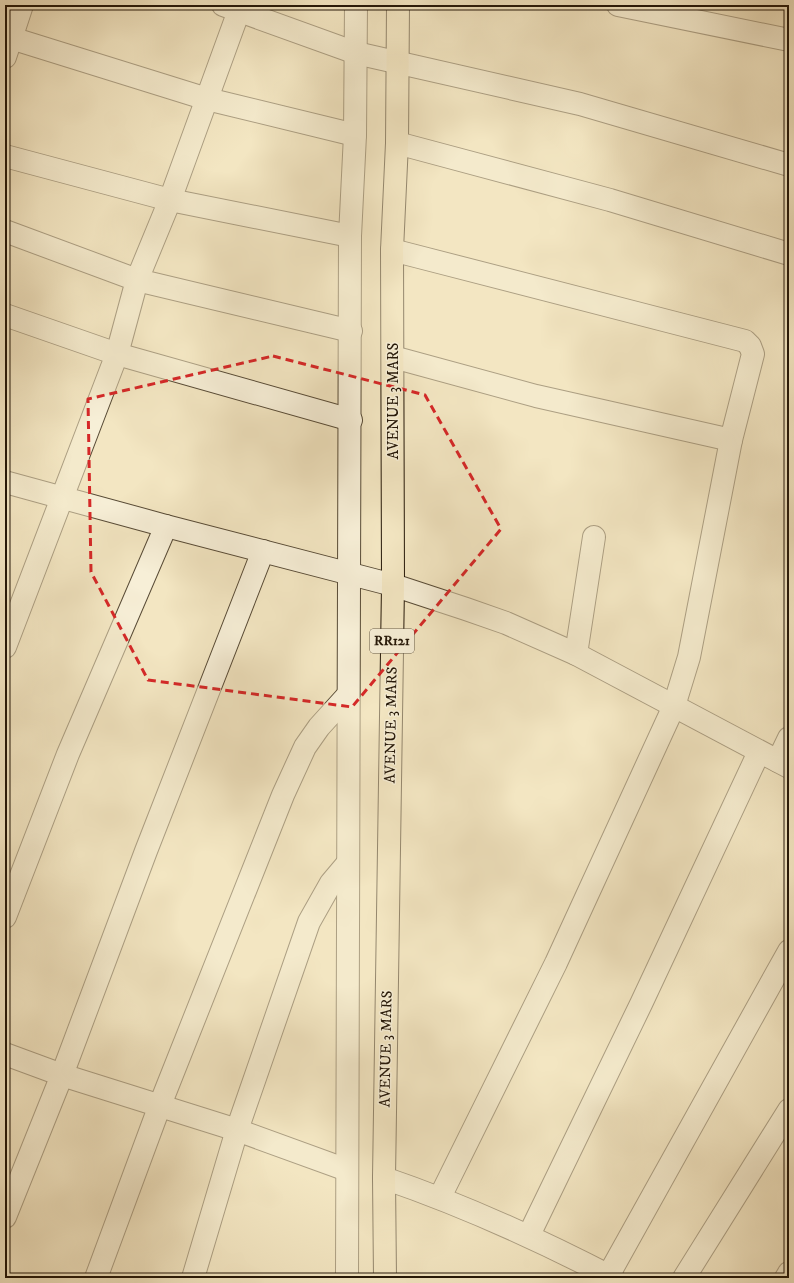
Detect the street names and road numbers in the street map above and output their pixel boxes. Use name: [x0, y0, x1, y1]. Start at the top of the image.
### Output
street label: AVENUE 3 MARS: [384, 342, 403, 459]
road number: RR121: [370, 629, 414, 653]
street label: AVENUE 3 MARS: [380, 666, 402, 784]
street label: AVENUE 3 MARS: [375, 990, 397, 1108]

